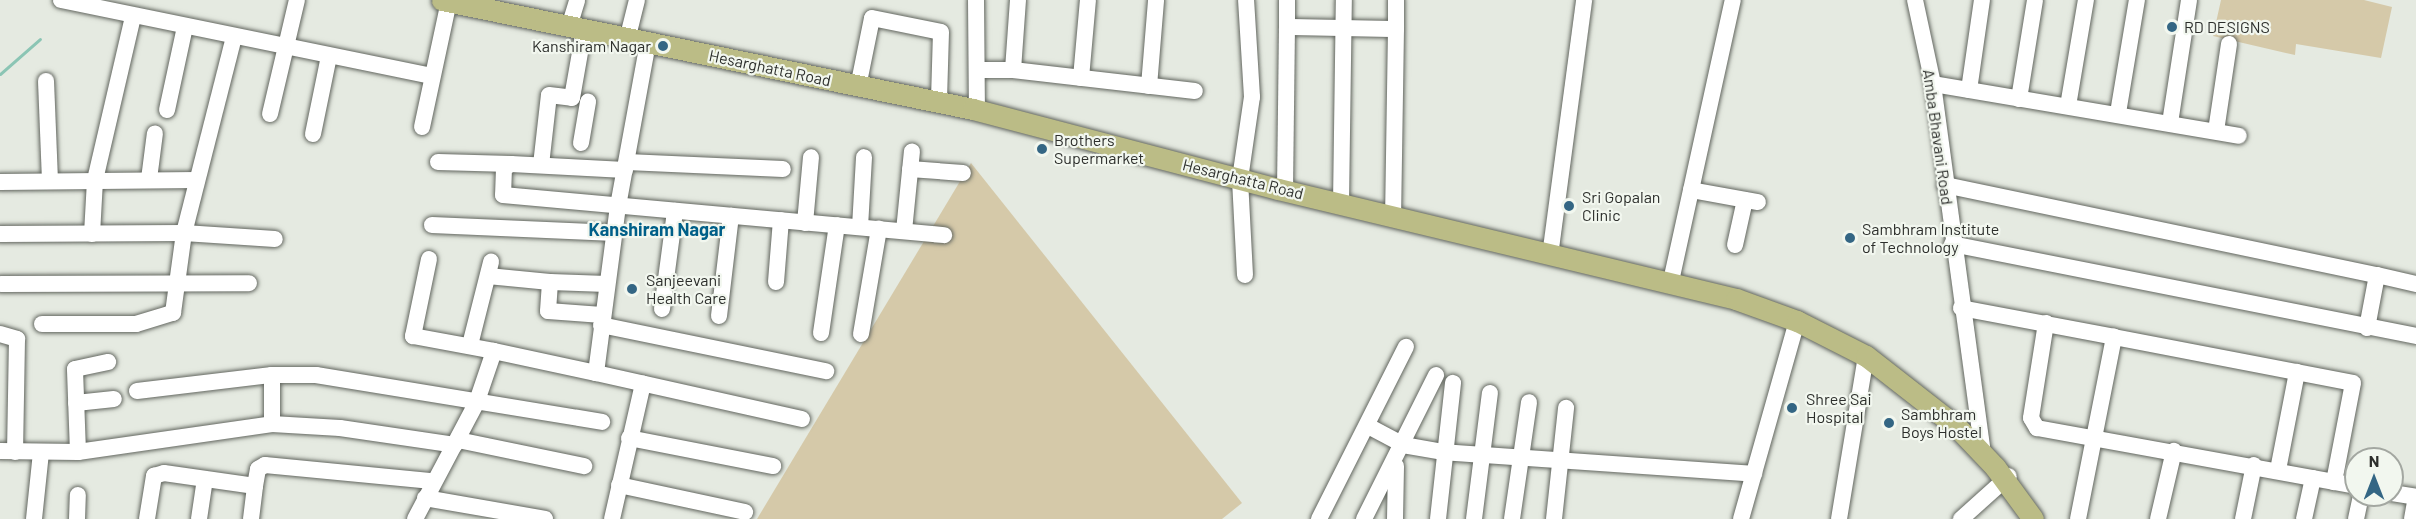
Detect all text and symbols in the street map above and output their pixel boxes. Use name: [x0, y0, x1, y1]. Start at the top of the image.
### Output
place label: RD DESIGNS: [2184, 17, 2270, 37]
marker: RD DESIGNS: [2165, 20, 2179, 34]
place label: Kanshiram Nagar: [532, 36, 651, 56]
marker: Kanshiram Nagar: [656, 39, 670, 53]
street label: Hesarghatta Road: [707, 46, 833, 90]
street label: Amba Bhavani Road: [1919, 68, 1957, 206]
place label: Brothers Supermarket: [1054, 130, 1144, 168]
marker: Brothers Supermarket: [1035, 142, 1049, 156]
street label: Hesarghatta Road: [1180, 155, 1306, 203]
place label: Sri Gopalan Clinic: [1582, 187, 1660, 225]
marker: Sri Gopalan Clinic: [1560, 197, 1578, 215]
district label: Kanshiram Nagar: [589, 218, 725, 240]
place label: Sambhram Institute of Technology: [1862, 219, 1999, 257]
marker: Sambhram Institute of Technology: [1843, 231, 1857, 245]
place label: Sanjeevani Health Care: [646, 270, 726, 308]
marker: Sanjeevani Health Care: [623, 280, 641, 298]
place label: Shree Sai Hospital: [1806, 389, 1872, 427]
marker: Shree Sai Hospital: [1783, 399, 1801, 417]
place label: Sambhram Boys Hostel: [1901, 404, 1982, 442]
marker: Sambhram Boys Hostel: [1882, 416, 1896, 430]
north arrow: [2344, 447, 2404, 507]
text: N: [2369, 451, 2379, 470]

